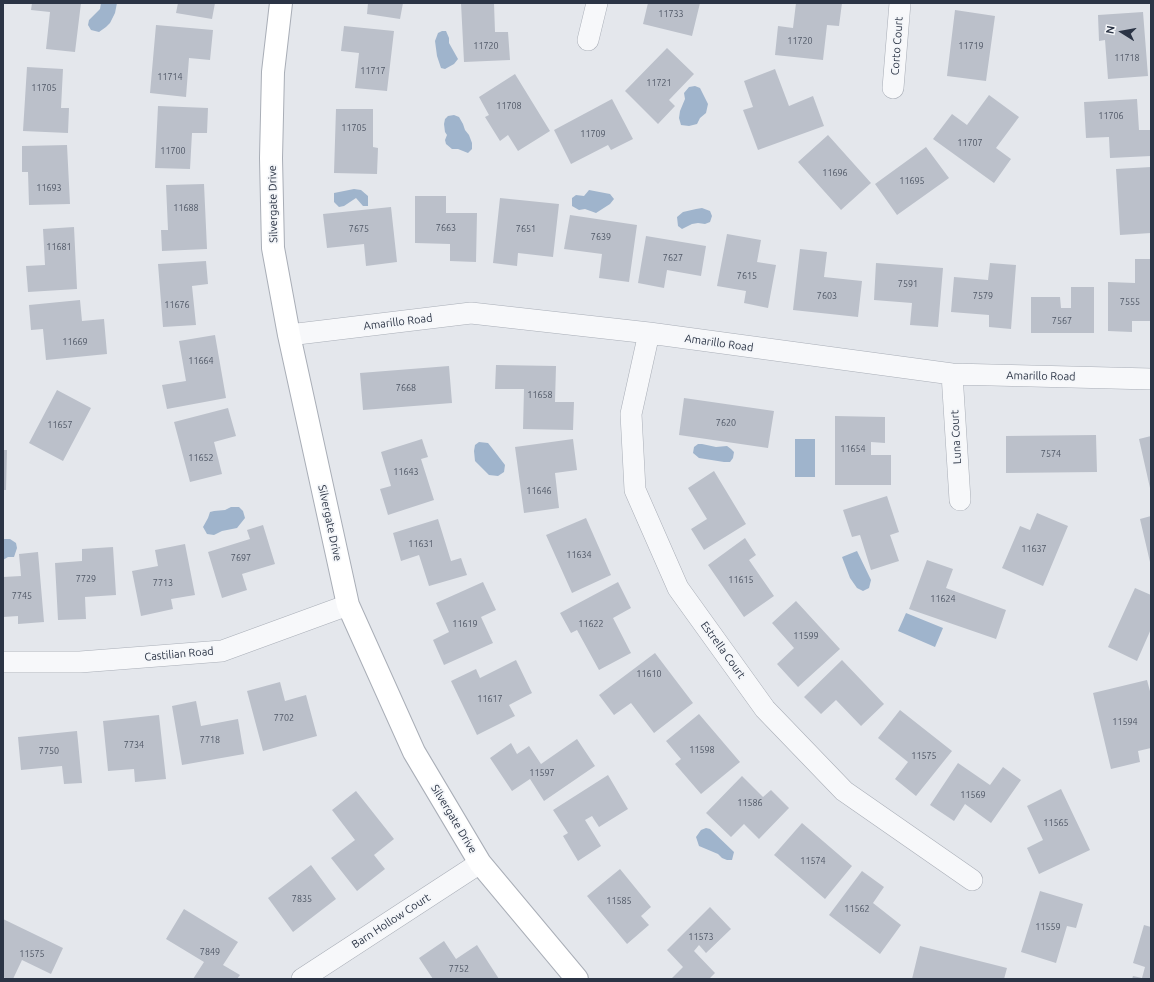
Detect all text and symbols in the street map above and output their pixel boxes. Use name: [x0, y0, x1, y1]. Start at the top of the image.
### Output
house number: 11733: [658, 9, 684, 19]
north arrow: [1102, 12, 1142, 52]
street label: Corto Court: [888, 16, 906, 76]
text: N: [1104, 25, 1117, 35]
house number: 11720: [787, 36, 813, 46]
house number: 11720: [473, 41, 499, 51]
house number: 11719: [958, 41, 984, 51]
house number: 11718: [1114, 53, 1140, 63]
house number: 11717: [360, 66, 386, 76]
house number: 11714: [157, 72, 183, 82]
house number: 11721: [646, 78, 672, 88]
house number: 11705: [31, 83, 57, 93]
house number: 11708: [496, 101, 522, 111]
house number: 11706: [1098, 111, 1124, 121]
house number: 11705: [341, 123, 367, 133]
house number: 11709: [580, 129, 606, 139]
house number: 11707: [957, 138, 983, 148]
house number: 11700: [160, 146, 186, 156]
street label: Silvergate Drive: [266, 165, 280, 243]
house number: 11696: [822, 168, 848, 178]
house number: 11695: [899, 176, 925, 186]
house number: 11693: [36, 183, 62, 193]
house number: 11688: [173, 203, 199, 213]
house number: 7663: [436, 223, 456, 233]
house number: 7675: [349, 224, 369, 234]
house number: 7651: [516, 224, 536, 234]
house number: 7639: [591, 232, 611, 242]
house number: 11681: [46, 242, 72, 252]
house number: 7627: [663, 253, 683, 263]
house number: 7615: [737, 271, 757, 281]
house number: 7591: [898, 279, 918, 289]
house number: 7603: [817, 291, 837, 301]
house number: 7579: [973, 291, 993, 301]
house number: 7555: [1120, 297, 1140, 307]
house number: 11676: [164, 300, 190, 310]
street label: Amarillo Road: [363, 311, 433, 333]
house number: 7567: [1052, 316, 1072, 326]
street label: Amarillo Road: [684, 332, 754, 354]
house number: 11669: [62, 337, 88, 347]
house number: 11664: [188, 356, 214, 366]
street label: Amarillo Road: [1006, 369, 1076, 383]
house number: 7668: [396, 383, 416, 393]
house number: 11658: [527, 390, 553, 400]
street label: Luna Court: [948, 410, 964, 464]
house number: 7620: [716, 418, 736, 428]
house number: 11657: [47, 420, 73, 430]
house number: 11654: [840, 444, 866, 454]
house number: 7574: [1041, 449, 1061, 459]
house number: 11652: [188, 453, 214, 463]
house number: 11643: [393, 467, 419, 477]
street label: Silvergate Drive: [315, 484, 345, 562]
house number: 11646: [526, 486, 552, 496]
house number: 11631: [408, 539, 434, 549]
house number: 11637: [1021, 544, 1047, 554]
house number: 11634: [566, 550, 592, 560]
house number: 7697: [231, 553, 251, 563]
house number: 7729: [76, 574, 96, 584]
house number: 11615: [728, 575, 754, 585]
house number: 7713: [153, 578, 173, 588]
house number: 7745: [12, 591, 32, 601]
house number: 11624: [930, 594, 956, 604]
house number: 11619: [452, 619, 478, 629]
house number: 11622: [578, 619, 604, 629]
street label: Estrella Court: [698, 619, 748, 681]
house number: 11599: [793, 631, 819, 641]
street label: Castilian Road: [144, 644, 214, 664]
house number: 11610: [636, 669, 662, 679]
house number: 11617: [477, 694, 503, 704]
house number: 7702: [274, 713, 294, 723]
house number: 11594: [1112, 717, 1138, 727]
house number: 7718: [200, 735, 220, 745]
house number: 7734: [124, 740, 144, 750]
house number: 11598: [689, 745, 715, 755]
house number: 7750: [39, 746, 59, 756]
house number: 11575: [911, 751, 937, 761]
house number: 11597: [529, 768, 555, 778]
street label: Silvergate Drive: [428, 782, 480, 856]
house number: 11569: [960, 790, 986, 800]
house number: 11586: [737, 798, 763, 808]
house number: 11565: [1043, 818, 1069, 828]
house number: 11574: [800, 856, 826, 866]
street label: Barn Hollow Court: [349, 891, 433, 951]
house number: 7835: [292, 894, 312, 904]
house number: 11585: [606, 896, 632, 906]
house number: 11562: [844, 904, 870, 914]
house number: 11559: [1035, 922, 1061, 932]
house number: 11573: [688, 932, 714, 942]
house number: 7849: [200, 947, 220, 957]
house number: 11575: [19, 949, 45, 959]
house number: 7752: [449, 964, 469, 974]

